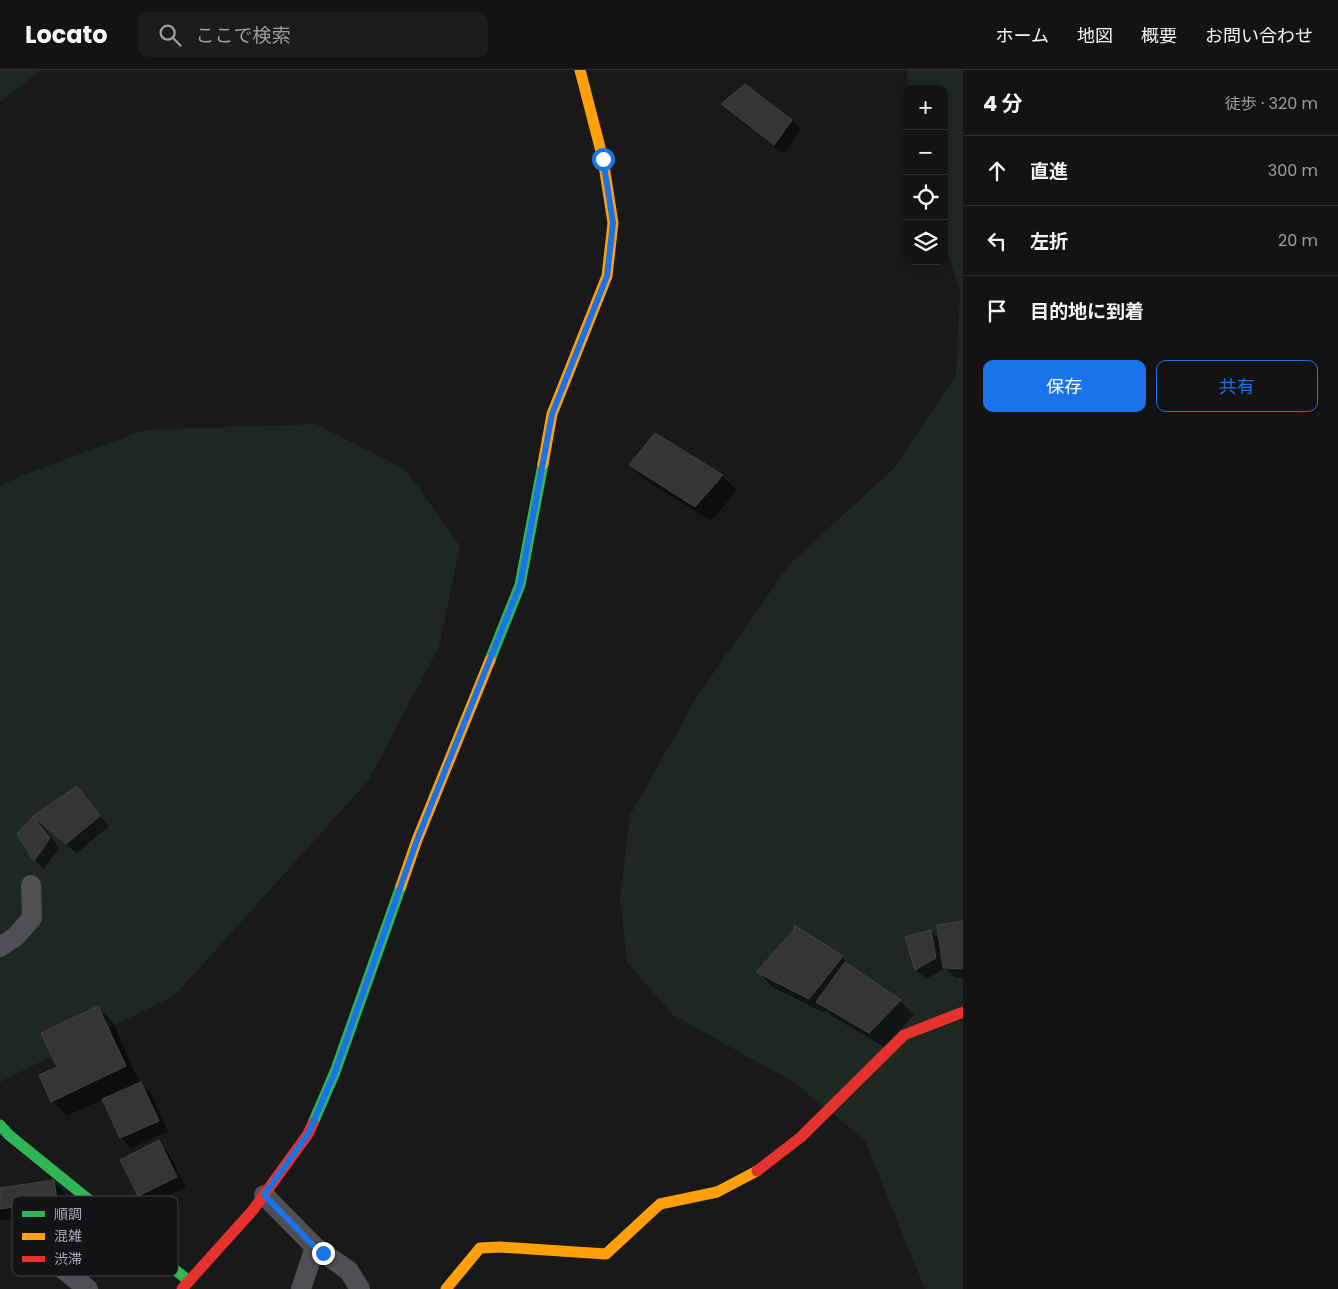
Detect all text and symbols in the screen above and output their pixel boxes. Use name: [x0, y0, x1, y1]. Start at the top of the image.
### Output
search box: [138, 12, 488, 57]
text: Locato: [25, 18, 108, 51]
icon: search: [156, 21, 184, 49]
text: ここで検索: [196, 22, 291, 49]
text: ホーム: [996, 23, 1049, 48]
text: 地図: [1077, 23, 1113, 48]
text: 概要: [1141, 23, 1177, 48]
text: お問い合わせ: [1205, 23, 1313, 48]
map controls: [903, 85, 948, 265]
button: +: [903, 85, 948, 130]
text: 4 分: [983, 89, 1023, 118]
text: 徒歩 · 320 m: [1225, 92, 1318, 115]
button: −: [903, 130, 948, 175]
route start: [592, 148, 615, 171]
icon: ahead: [983, 157, 1011, 185]
text: 直進: [1030, 158, 1068, 185]
text: 300 m: [1268, 159, 1318, 182]
button: locate: [903, 175, 948, 220]
button: layers: [903, 220, 948, 265]
icon: left: [983, 227, 1011, 255]
text: 左折: [1030, 228, 1068, 255]
text: 20 m: [1278, 229, 1318, 252]
icon: arrive: [983, 297, 1011, 325]
text: 目的地に到着: [1030, 298, 1144, 325]
button: 保存: [983, 360, 1146, 412]
button: 共有: [1156, 360, 1318, 412]
legend: [12, 1196, 178, 1276]
text: 順調: [54, 1204, 82, 1224]
text: 混雑: [54, 1226, 82, 1246]
route end: [312, 1242, 335, 1265]
text: 渋滞: [54, 1249, 82, 1269]

